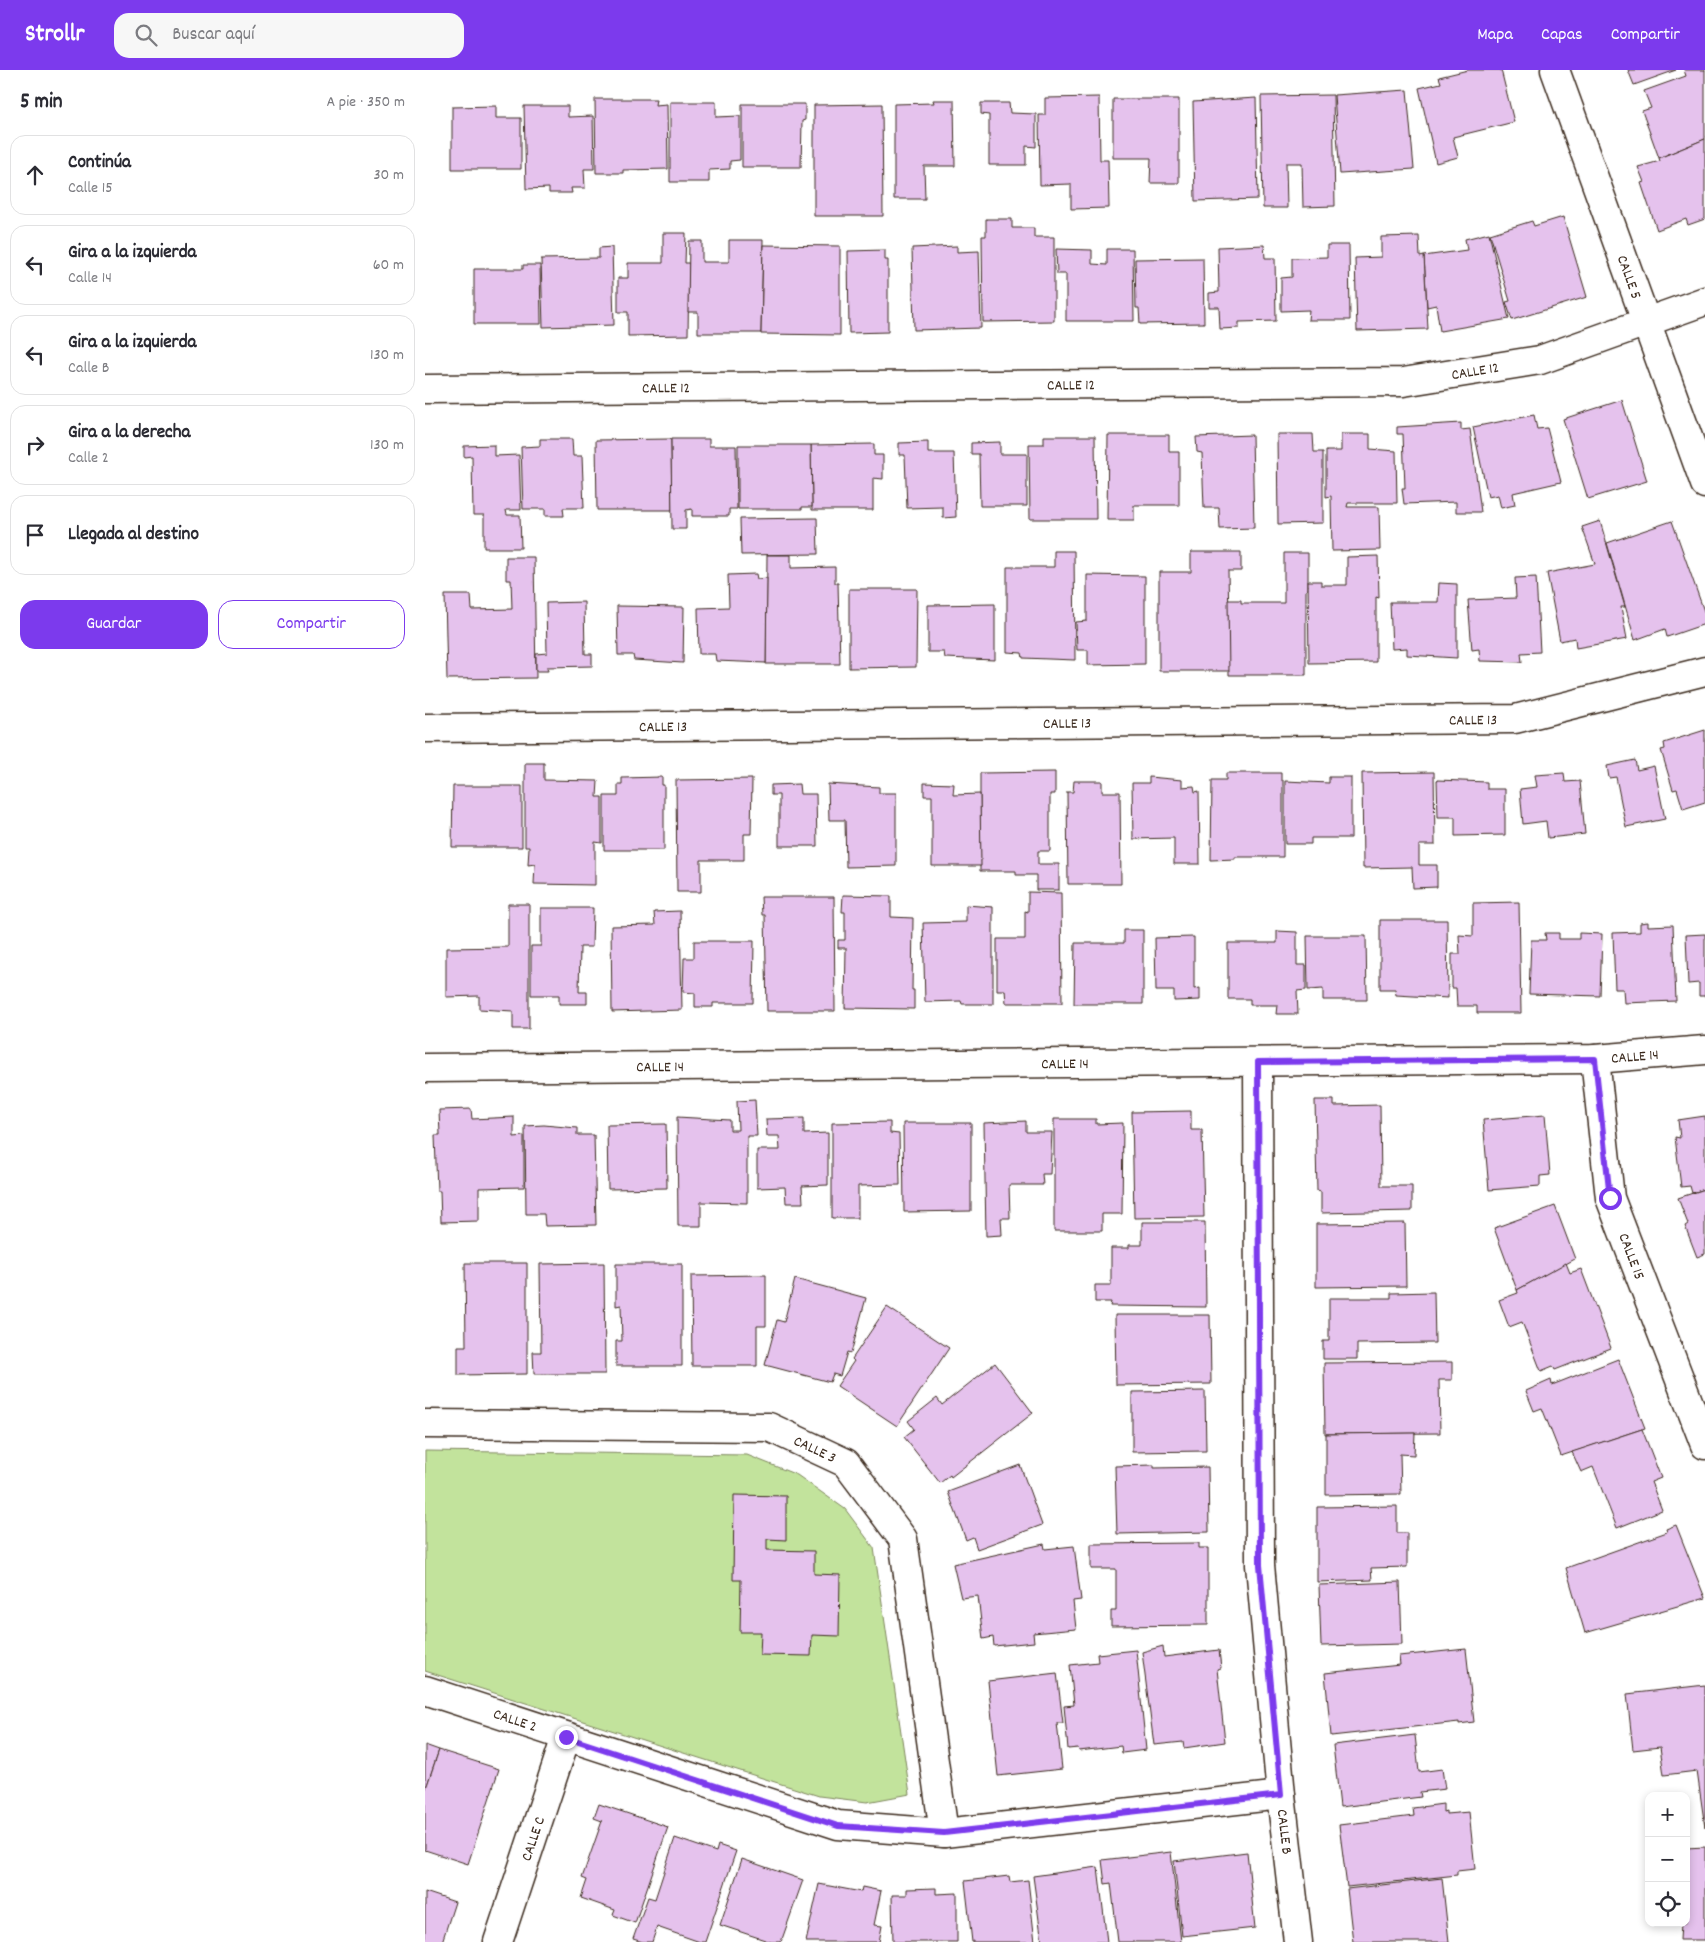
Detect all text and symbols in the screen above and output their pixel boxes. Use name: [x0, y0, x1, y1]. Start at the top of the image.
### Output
search box: [114, 13, 464, 58]
text: Strollr: [25, 18, 84, 52]
icon: search: [132, 21, 160, 49]
text: Buscar aquí: [172, 22, 255, 49]
text: Mapa: [1477, 23, 1513, 48]
text: Capas: [1541, 23, 1583, 48]
text: Compartir: [1611, 23, 1680, 48]
text: 5 min: [20, 88, 63, 118]
text: A pie · 350 m: [326, 91, 405, 114]
text: Continúa: [68, 150, 131, 177]
icon: ahead: [21, 161, 49, 189]
text: 30 m: [374, 164, 404, 187]
text: Calle 15: [68, 177, 113, 200]
text: Gira a la izquierda: [68, 240, 196, 267]
icon: left: [21, 251, 49, 279]
street label: CALLE 5: [1610, 253, 1646, 303]
text: 60 m: [373, 254, 404, 277]
text: Calle 14: [68, 267, 112, 290]
text: Gira a la izquierda: [68, 330, 196, 357]
icon: left: [21, 341, 49, 369]
text: 130 m: [370, 344, 404, 367]
text: Calle B: [68, 357, 109, 380]
street label: CALLE 12: [1450, 358, 1501, 387]
street label: CALLE 12: [1047, 375, 1095, 398]
street label: CALLE 12: [642, 378, 690, 400]
text: Gira a la derecha: [68, 420, 190, 447]
icon: right: [21, 431, 49, 459]
text: 130 m: [370, 434, 404, 457]
text: Calle 2: [68, 447, 109, 470]
icon: arrive: [21, 521, 49, 549]
text: Llegada al destino: [68, 522, 199, 549]
button: Guardar: [20, 600, 208, 649]
button: Compartir: [218, 600, 405, 649]
street label: CALLE 13: [1449, 710, 1497, 733]
street label: CALLE 13: [1043, 714, 1091, 736]
street label: CALLE 13: [639, 717, 687, 739]
street label: CALLE 14: [1610, 1045, 1660, 1071]
street label: CALLE 14: [1041, 1054, 1089, 1076]
street label: CALLE 14: [636, 1057, 684, 1079]
route start: [1599, 1187, 1622, 1210]
street label: CALLE 15: [1612, 1230, 1649, 1283]
street label: CALLE 3: [789, 1431, 839, 1470]
street label: CALLE 2: [490, 1704, 539, 1739]
route end: [555, 1726, 578, 1749]
map controls: [1645, 1792, 1690, 1927]
button: +: [1645, 1792, 1690, 1837]
street label: CALLE B: [1270, 1808, 1297, 1856]
street label: CALLE C: [517, 1814, 552, 1864]
button: −: [1645, 1837, 1690, 1882]
button: locate: [1645, 1882, 1690, 1927]

